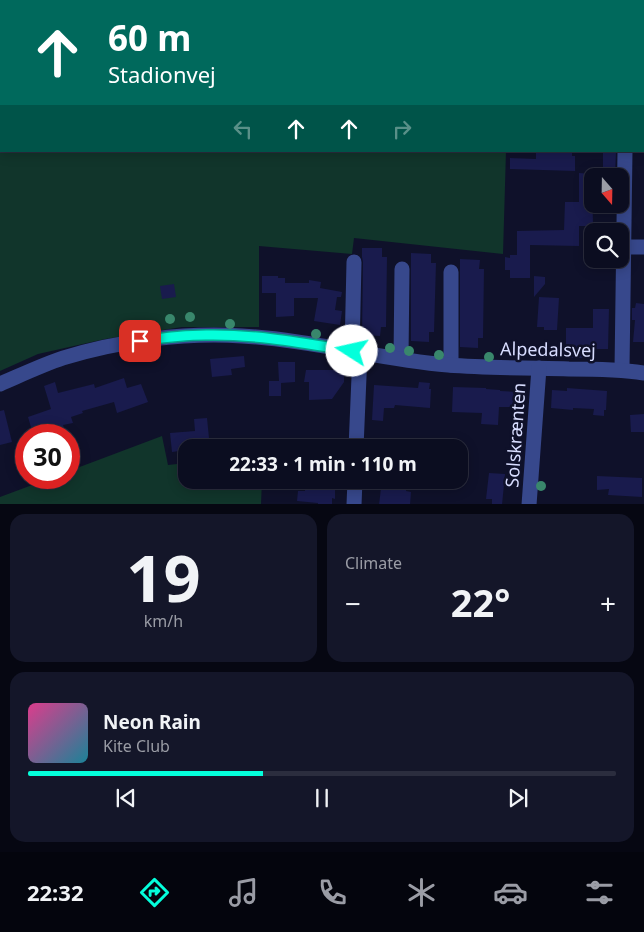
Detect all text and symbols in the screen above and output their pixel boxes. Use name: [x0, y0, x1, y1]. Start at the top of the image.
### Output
text: 60 m: [108, 14, 191, 61]
icon: ahead: [25, 20, 90, 85]
text: Stadionvej: [108, 59, 216, 89]
icon: left: [229, 115, 257, 143]
icon: ahead: [282, 115, 310, 143]
icon: ahead: [335, 115, 363, 143]
icon: right: [388, 115, 416, 143]
north arrow: [584, 168, 629, 212]
map controls: [584, 168, 629, 268]
button: search: [584, 223, 629, 268]
pin: [119, 320, 161, 362]
position arrow: [325, 324, 377, 376]
icon: arrive: [126, 327, 154, 355]
street label: Alpedalsvej: [500, 336, 596, 362]
street label: Solskrænten: [499, 382, 531, 488]
speed limit sign: 30: [15, 424, 80, 489]
text: 22:33 · 1 min · 110 m: [229, 451, 417, 477]
text: 19: [126, 533, 201, 621]
text: Climate: [345, 552, 402, 574]
text: 22°: [451, 576, 510, 628]
text: −: [345, 584, 361, 622]
text: +: [600, 584, 616, 622]
text: km/h: [144, 610, 183, 632]
text: Neon Rain: [103, 709, 201, 735]
text: Kite Club: [103, 735, 170, 757]
icon: previous: [112, 784, 140, 812]
icon: pause: [308, 784, 336, 812]
icon: next: [504, 784, 532, 812]
icon: directions: [137, 875, 172, 910]
icon: music: [226, 875, 261, 910]
icon: phone: [315, 875, 350, 910]
icon: climate: [404, 875, 439, 910]
icon: car: [493, 875, 528, 910]
icon: filters: [582, 875, 617, 910]
text: 22:32: [27, 877, 83, 907]

